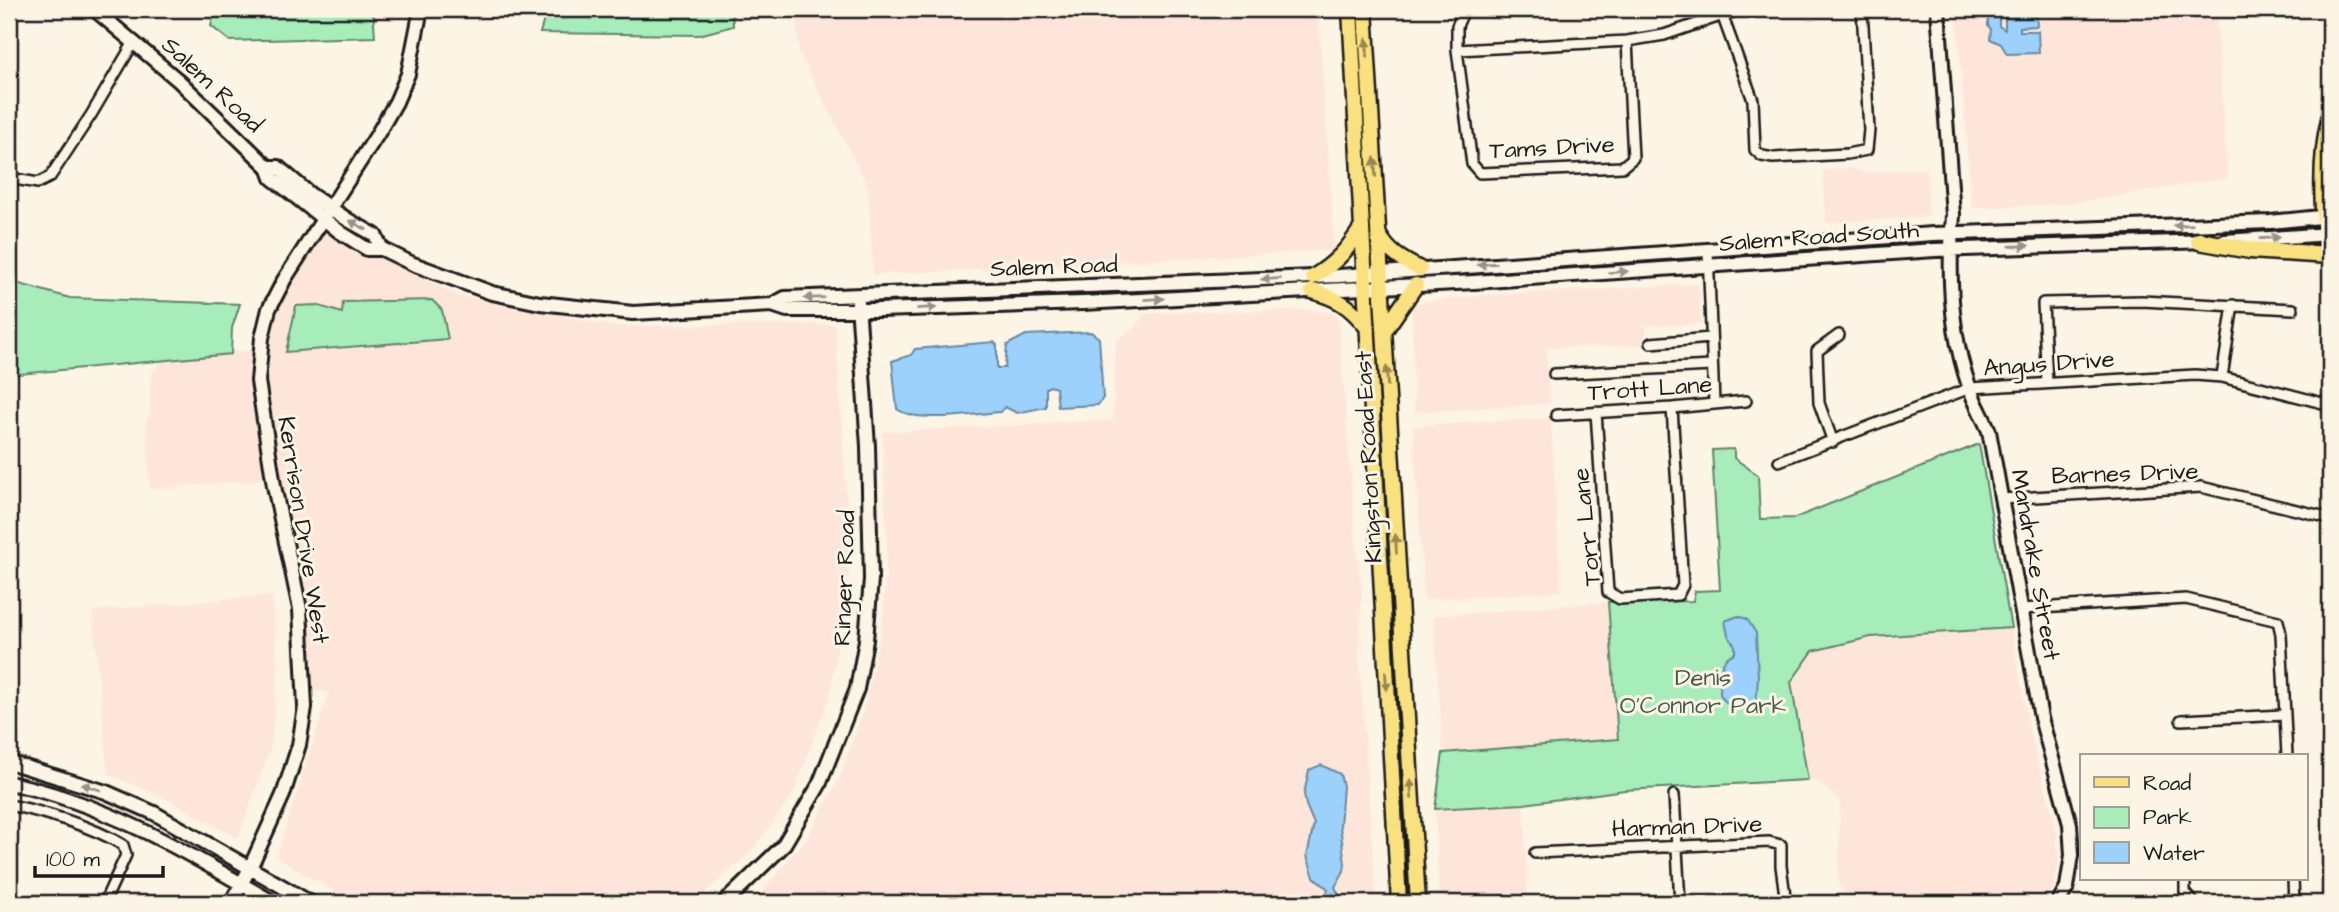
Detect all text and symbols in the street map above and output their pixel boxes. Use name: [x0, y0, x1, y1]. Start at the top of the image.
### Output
street label: Salem Road: [154, 29, 270, 141]
one-way arrow: [1362, 36, 1373, 58]
street label: Tams Drive: [1489, 128, 1615, 168]
one-way arrow: [1369, 156, 1380, 178]
street label: Salem Road South: [1718, 213, 1920, 261]
one-way arrow: [348, 220, 368, 231]
one-way arrow: [2172, 220, 2194, 231]
one-way arrow: [2260, 232, 2282, 243]
one-way arrow: [2008, 241, 2030, 252]
street label: Salem Road: [990, 248, 1118, 286]
one-way arrow: [1476, 259, 1498, 270]
one-way arrow: [1607, 267, 1629, 278]
one-way arrow: [1260, 273, 1282, 284]
one-way arrow: [803, 292, 825, 303]
one-way arrow: [1143, 294, 1165, 305]
one-way arrow: [916, 303, 938, 314]
street label: Angus Drive: [1982, 342, 2116, 387]
street label: Kingston Road East: [1346, 350, 1393, 564]
one-way arrow: [1381, 364, 1392, 386]
street label: Trott Lane: [1587, 368, 1713, 410]
street label: Kerrison Drive West: [268, 414, 338, 646]
street label: Barnes Drive: [2051, 454, 2199, 494]
street label: Torr Lane: [1564, 466, 1610, 588]
street label: Mandrake Street: [2001, 467, 2069, 663]
street label: Ringer Road: [826, 509, 865, 647]
one-way arrow: [1390, 533, 1401, 555]
park label: Denis O'Connor Park: [1620, 661, 1786, 723]
one-way arrow: [1380, 671, 1391, 693]
legend: [2080, 754, 2308, 880]
text: Road: [2143, 769, 2191, 798]
one-way arrow: [1405, 777, 1416, 799]
one-way arrow: [80, 782, 101, 792]
text: Park: [2143, 803, 2192, 832]
street label: Harman Drive: [1611, 807, 1763, 847]
scale bar: [35, 835, 163, 879]
text: Water: [2143, 839, 2205, 868]
text: 100 m: [46, 845, 101, 874]

